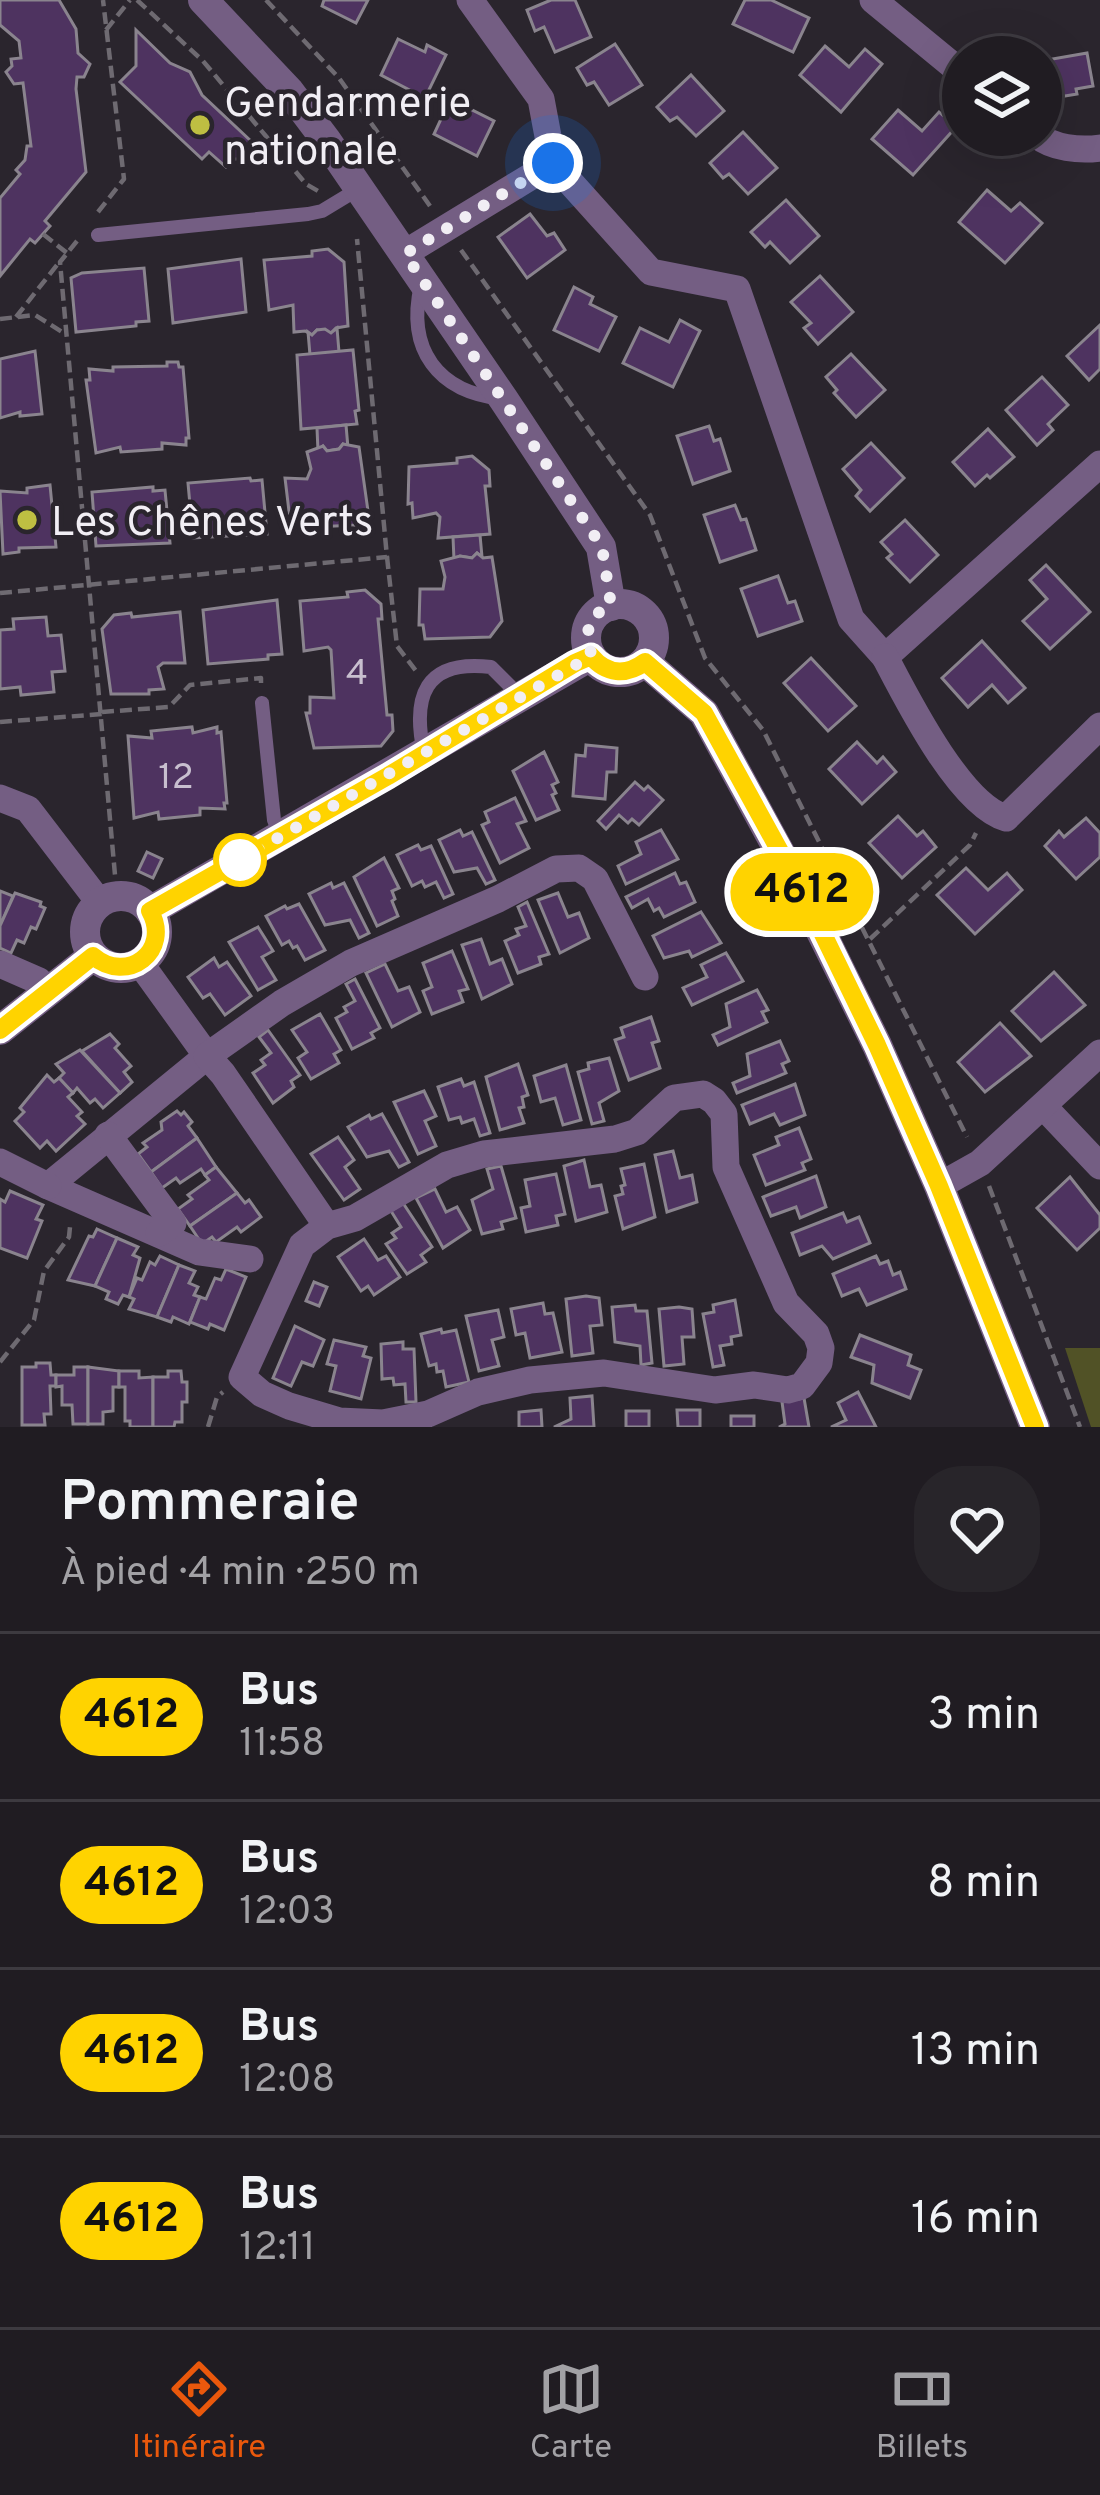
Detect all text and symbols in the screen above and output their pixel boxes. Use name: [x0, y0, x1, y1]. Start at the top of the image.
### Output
map controls: [942, 36, 1062, 156]
button: layers: [942, 36, 1062, 156]
place label: Gendarmerie nationale: [224, 79, 471, 180]
marker: Gendarmerie nationale: [187, 112, 213, 138]
your location: [523, 133, 583, 193]
place label: Les Chênes Verts: [51, 498, 373, 551]
marker: Les Chênes Verts: [14, 507, 40, 533]
house number: 4: [346, 652, 368, 698]
house number: 12: [158, 756, 194, 802]
unlabelled marker: [215, 835, 265, 885]
line badge: 4612: [718, 853, 886, 931]
text: 4612: [754, 865, 850, 918]
button: heart: [914, 1466, 1040, 1592]
text: Pommeraie: [60, 1469, 359, 1541]
text: À pied · 4 min · 250 m: [60, 1550, 420, 1599]
text: Bus: [239, 1664, 319, 1721]
text: 3 min: [927, 1688, 1040, 1745]
text: 4612: [84, 1690, 179, 1743]
text: 11:58: [239, 1721, 325, 1770]
text: Bus: [239, 1832, 319, 1889]
text: 8 min: [927, 1856, 1040, 1913]
text: 4612: [84, 1858, 179, 1911]
text: 12:03: [239, 1889, 335, 1938]
text: Bus: [239, 2000, 319, 2057]
text: 13 min: [911, 2024, 1040, 2081]
text: 4612: [84, 2026, 179, 2079]
text: 12:08: [239, 2057, 335, 2106]
text: Bus: [239, 2168, 319, 2225]
text: 16 min: [911, 2192, 1040, 2249]
text: 4612: [84, 2194, 179, 2247]
text: 12:11: [239, 2225, 316, 2274]
tab: Itinéraire: [132, 2356, 266, 2470]
tab: Carte: [530, 2356, 612, 2470]
tab: Billets: [876, 2356, 968, 2470]

